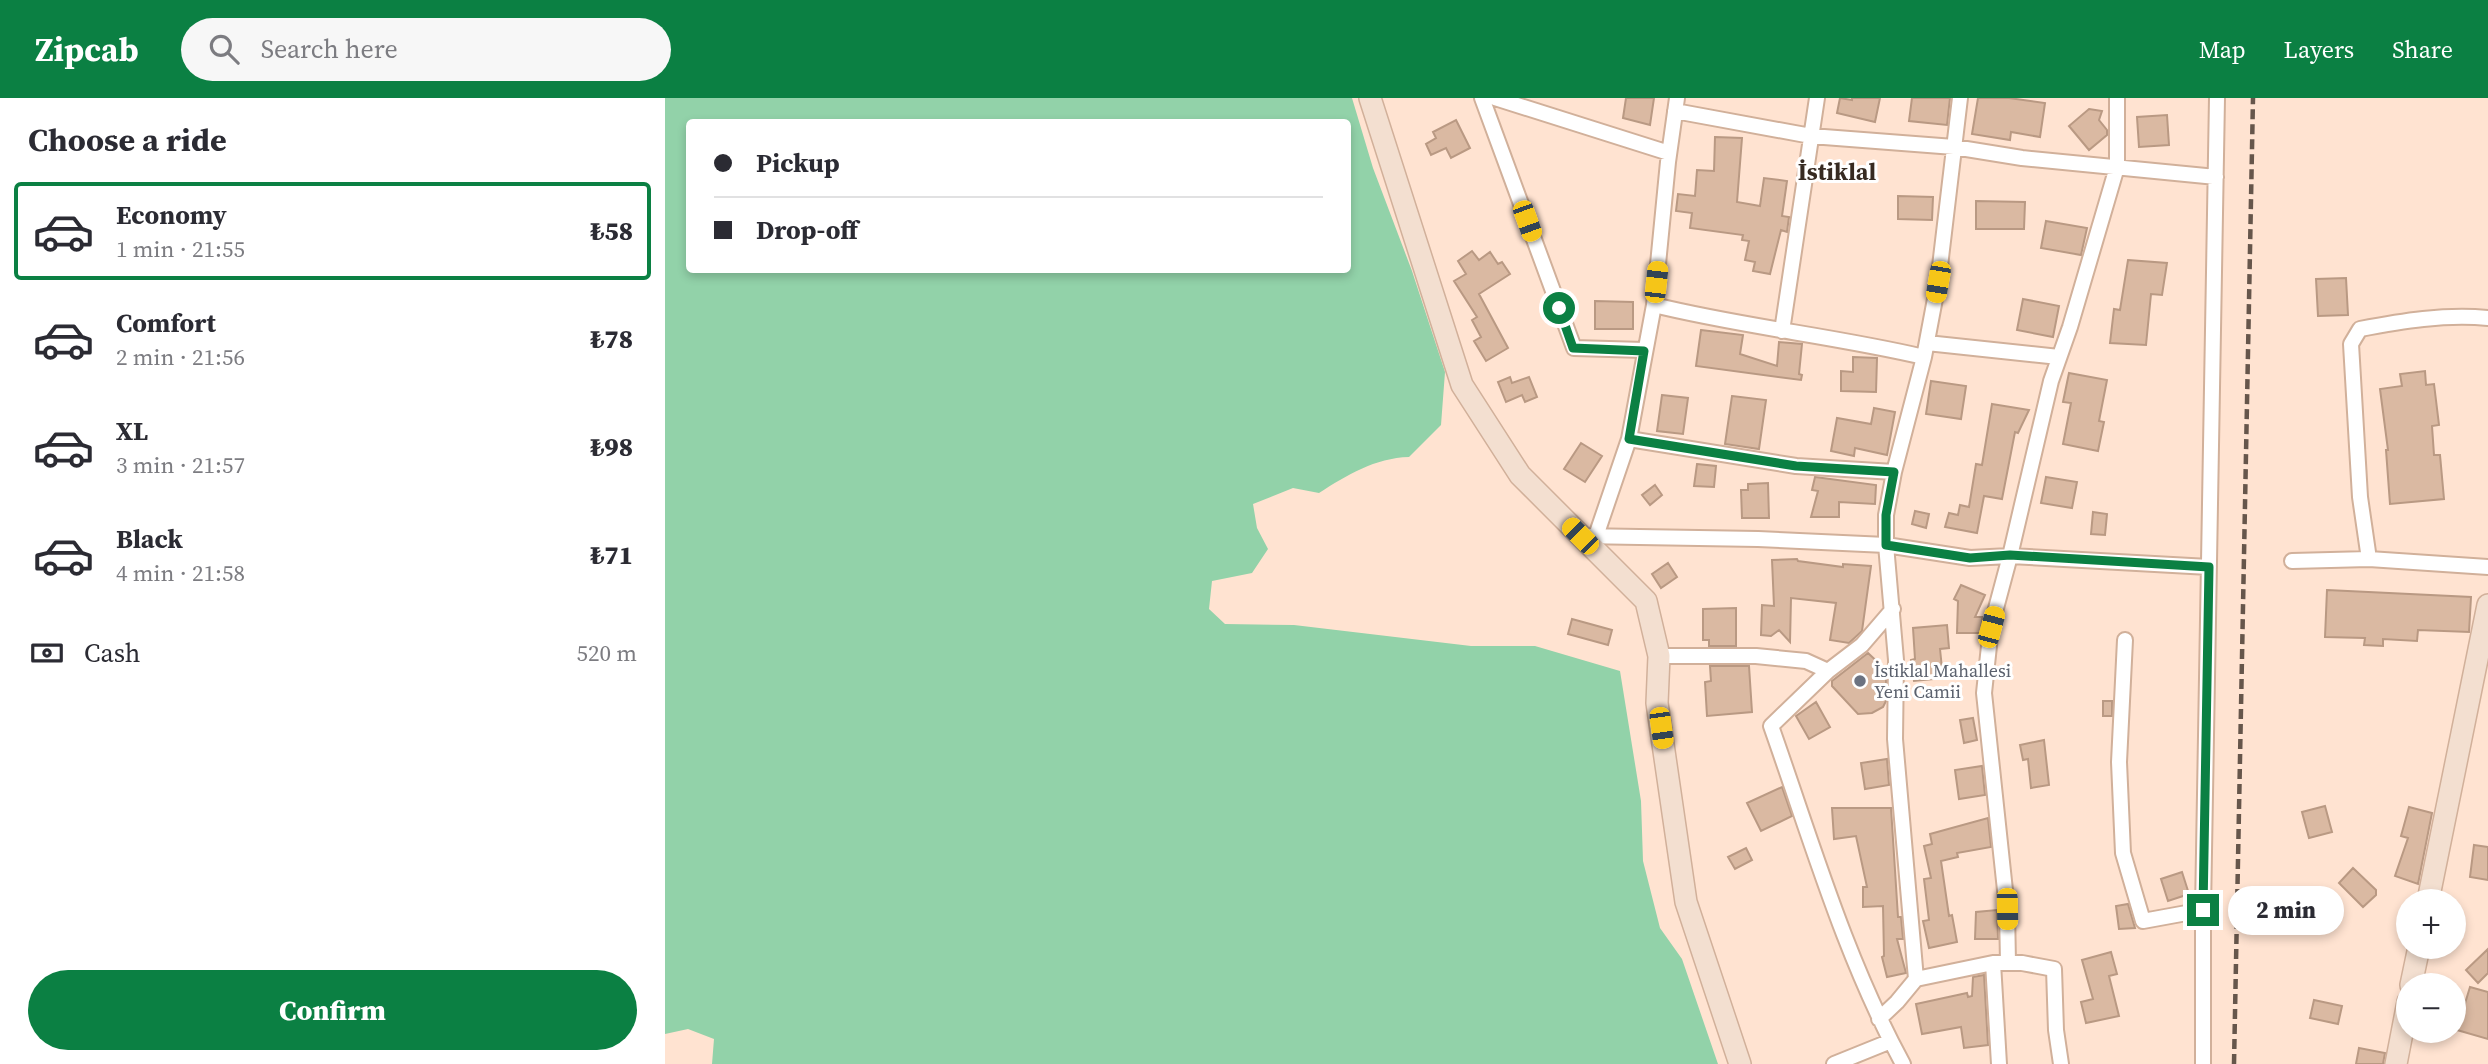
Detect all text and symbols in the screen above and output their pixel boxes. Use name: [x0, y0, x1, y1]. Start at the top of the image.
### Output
search box: [181, 18, 671, 81]
text: Zipcab: [35, 27, 139, 72]
icon: search: [205, 30, 243, 68]
text: Search here: [261, 31, 398, 67]
text: Map: [2199, 33, 2246, 66]
text: Layers: [2284, 33, 2354, 66]
text: Share: [2392, 33, 2453, 66]
text: Choose a ride: [28, 118, 227, 162]
text: Pickup: [756, 145, 840, 181]
district label: İstiklal: [1798, 155, 1876, 188]
text: Economy: [116, 197, 227, 233]
car: [1510, 198, 1545, 244]
icon: car: [32, 200, 95, 263]
text: Drop-off: [756, 212, 858, 248]
text: ₺58: [590, 213, 633, 249]
text: 1 min · 21:55: [116, 233, 245, 265]
car: [1925, 259, 1952, 305]
car: [1644, 260, 1669, 304]
route start: [1543, 292, 1575, 324]
text: Comfort: [116, 305, 216, 341]
icon: car: [32, 308, 95, 371]
text: ₺78: [590, 321, 633, 357]
text: 2 min · 21:56: [116, 341, 245, 373]
text: XL: [116, 413, 148, 449]
icon: car: [32, 416, 95, 479]
text: ₺98: [590, 429, 633, 465]
text: 3 min · 21:57: [116, 449, 245, 481]
car: [1558, 514, 1603, 558]
text: Black: [116, 521, 183, 557]
icon: car: [32, 524, 95, 587]
text: ₺71: [590, 537, 633, 573]
text: 4 min · 21:58: [116, 557, 245, 589]
car: [1976, 604, 2007, 650]
icon: cash: [28, 634, 66, 672]
text: Cash: [84, 635, 140, 671]
text: 520 m: [576, 637, 637, 669]
place label: İstiklal Mahallesi Yeni Camii: [1874, 658, 2011, 704]
marker: İstiklal Mahallesi Yeni Camii: [1852, 673, 1868, 689]
car: [1648, 706, 1675, 750]
callout: 2 min: [2227, 886, 2343, 934]
car: [1997, 888, 2018, 930]
map controls: [2396, 889, 2466, 1043]
button: +: [2396, 889, 2466, 959]
route end: [2187, 894, 2219, 926]
text: 2 min: [2256, 894, 2316, 926]
button: Confirm: [28, 970, 637, 1050]
button: −: [2396, 973, 2466, 1043]

